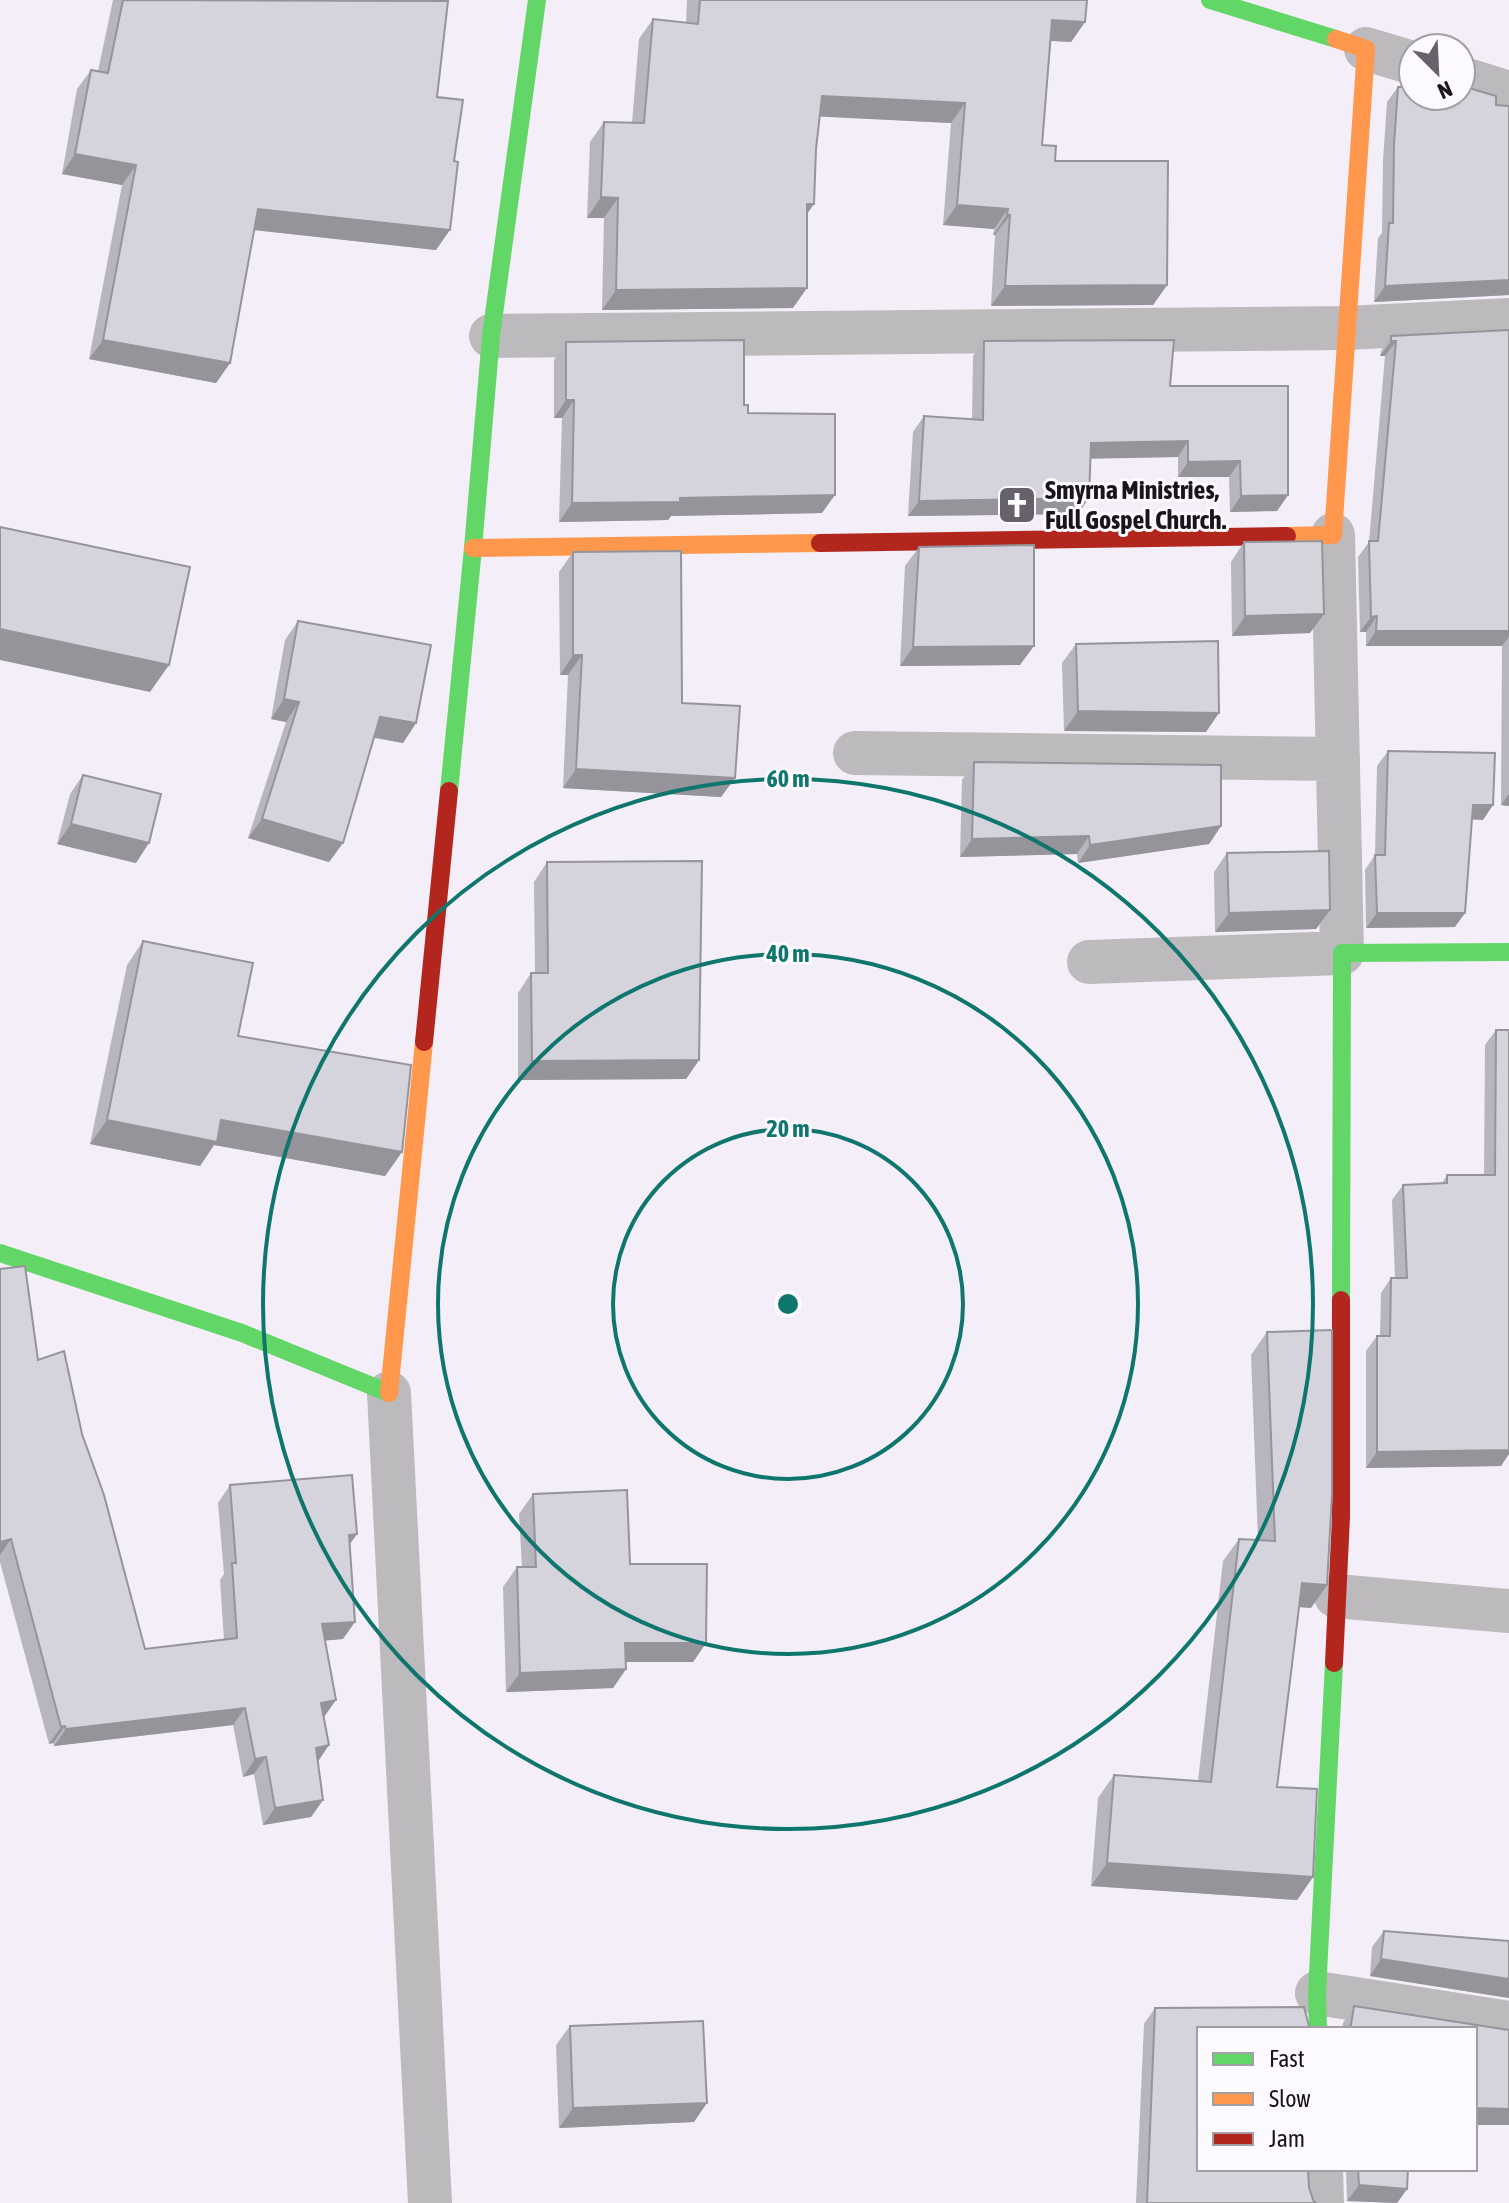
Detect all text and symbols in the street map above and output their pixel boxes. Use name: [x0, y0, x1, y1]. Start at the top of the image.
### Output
north arrow: [1397, 32, 1477, 112]
text: N: [1434, 76, 1456, 105]
place label: Smyrna Ministries, Full Gospel Church.: [1045, 475, 1227, 535]
church icon: Smyrna Ministries, Full Gospel Church.: [996, 484, 1038, 526]
text: 60 m: [766, 765, 810, 792]
text: 40 m: [765, 940, 810, 967]
text: 20 m: [766, 1115, 810, 1142]
centre of rings: [774, 1290, 802, 1318]
legend: [1197, 2027, 1477, 2171]
text: Fast: [1269, 2045, 1305, 2072]
text: Slow: [1269, 2085, 1311, 2112]
text: Jam: [1269, 2125, 1305, 2152]

